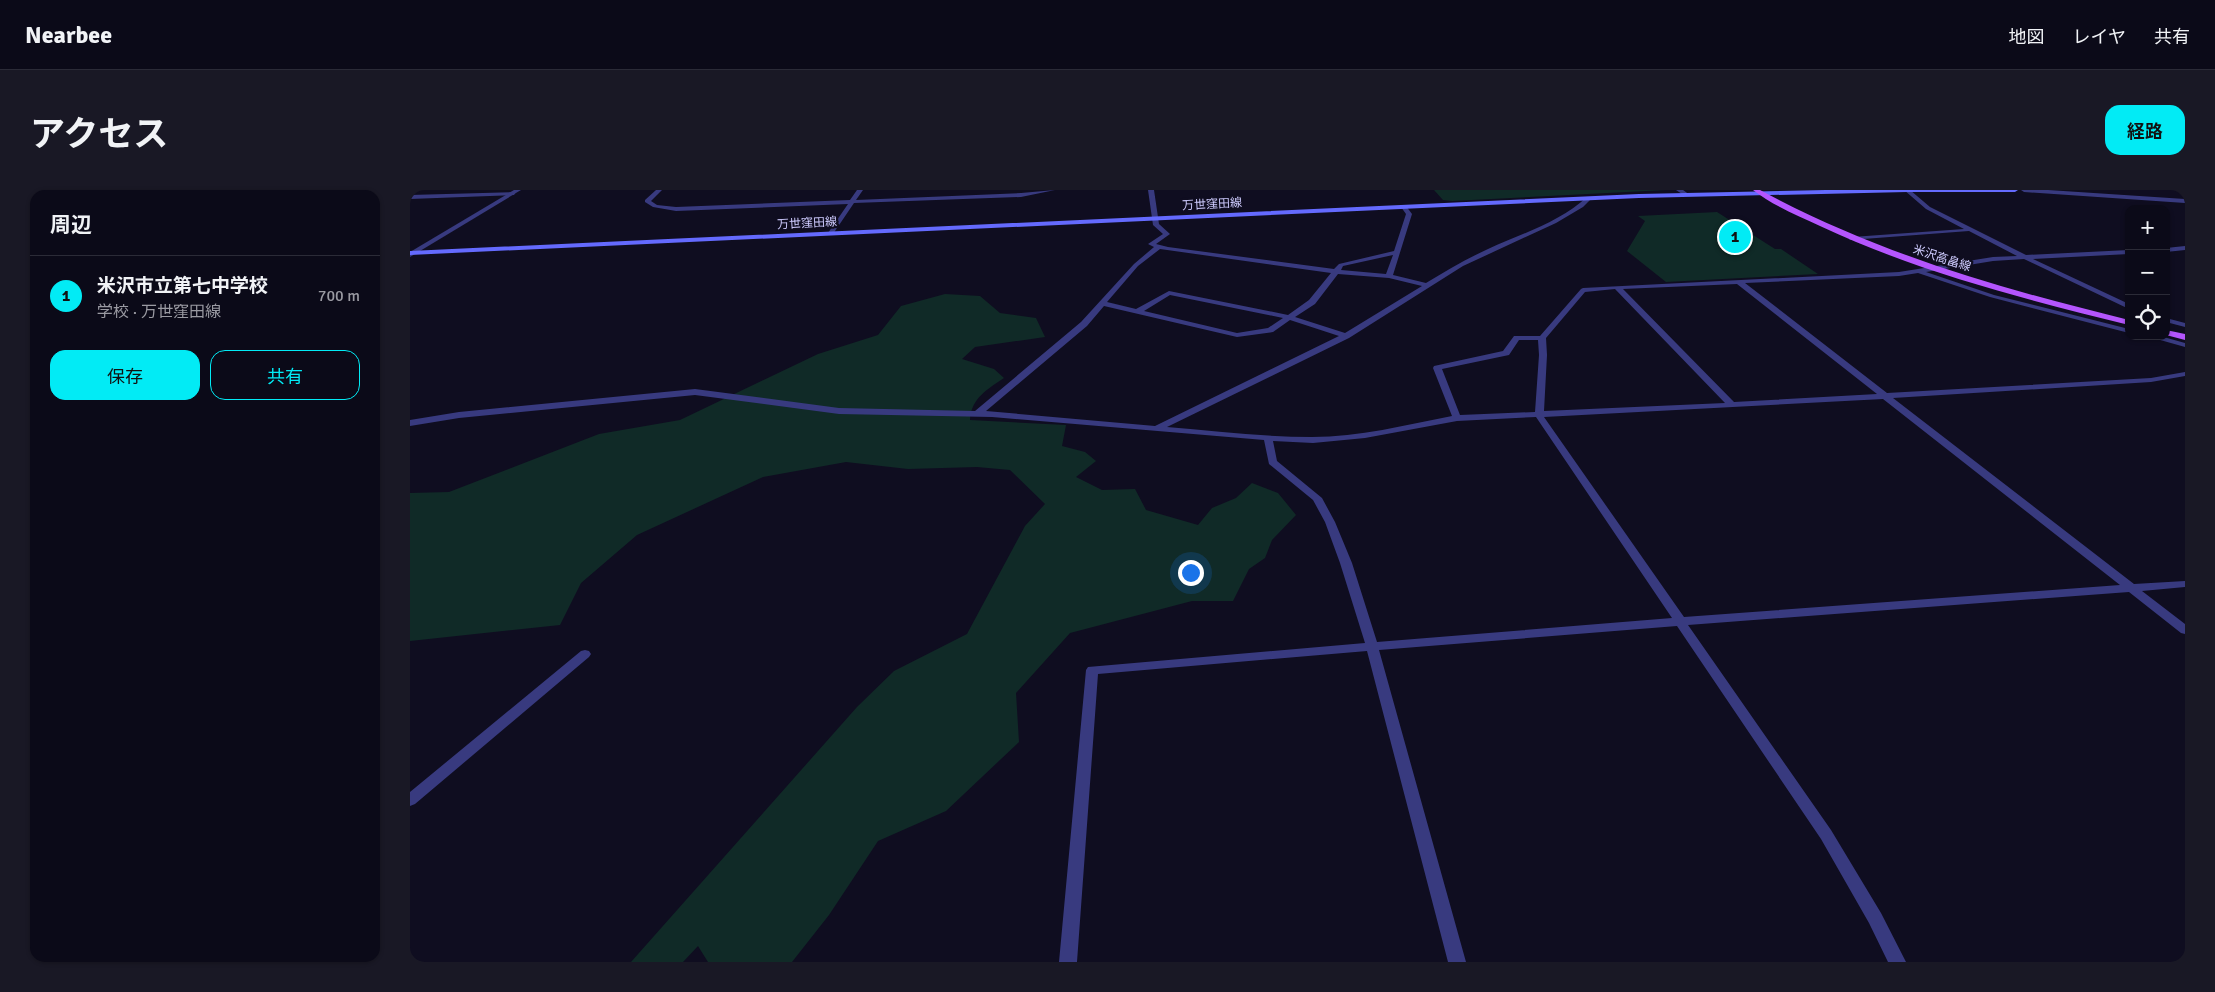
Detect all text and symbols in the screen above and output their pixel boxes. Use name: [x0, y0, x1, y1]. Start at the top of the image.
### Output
text: Nearbee: [25, 20, 112, 50]
text: 地図: [2009, 26, 2045, 48]
text: レイヤ: [2073, 26, 2126, 48]
text: 共有: [2154, 26, 2190, 48]
button: 経路: [2105, 105, 2185, 155]
text: アクセス: [30, 113, 168, 156]
street label: 万世窪田線: [1182, 195, 1242, 214]
map controls: [2125, 205, 2170, 340]
button: +: [2125, 205, 2170, 250]
text: 周辺: [50, 212, 92, 238]
street label: 万世窪田線: [777, 214, 837, 233]
pin: 1: [1719, 218, 1751, 256]
street label: 米沢高畠線: [1911, 242, 1973, 275]
button: −: [2125, 250, 2170, 295]
text: 米沢市立第七中学校: [97, 274, 268, 298]
text: 1: [62, 286, 70, 306]
text: 700 m: [318, 286, 360, 306]
button: locate: [2125, 295, 2170, 340]
text: 学校 · 万世窪田線: [97, 302, 221, 322]
button: 保存: [50, 350, 200, 400]
button: 共有: [210, 350, 360, 400]
your location: [1178, 560, 1204, 586]

